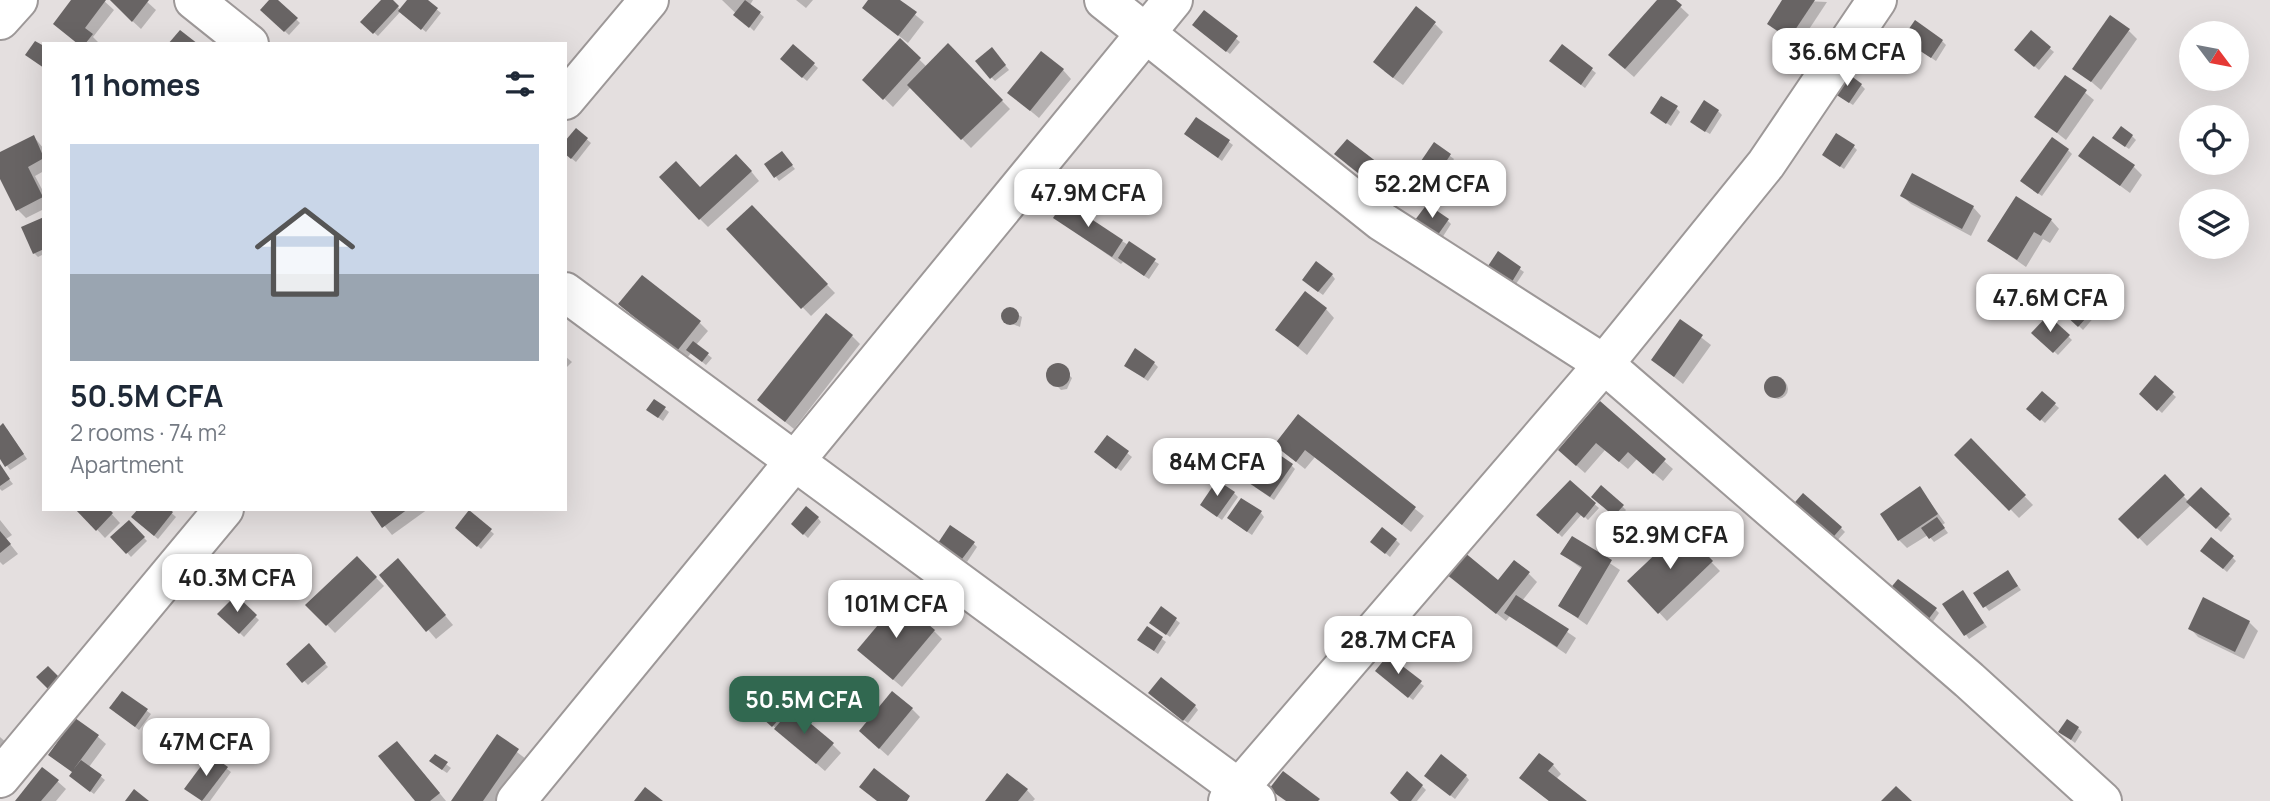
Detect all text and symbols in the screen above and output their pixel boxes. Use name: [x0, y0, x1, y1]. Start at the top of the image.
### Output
north arrow: [2179, 21, 2249, 91]
map controls: [2179, 21, 2249, 259]
pin: 36.6M CFA: [1767, 28, 1927, 88]
text: 36.6M CFA: [1788, 35, 1906, 67]
text: 11 homes: [70, 64, 201, 105]
icon: filters: [501, 65, 539, 103]
button: locate: [2179, 105, 2249, 175]
pin: 52.2M CFA: [1352, 160, 1512, 220]
text: 52.2M CFA: [1374, 167, 1490, 199]
pin: 47.9M CFA: [1008, 170, 1168, 229]
text: 47.9M CFA: [1030, 176, 1146, 208]
icon: home: [242, 189, 368, 315]
button: layers: [2179, 189, 2249, 259]
pin: 47.6M CFA: [1970, 274, 2130, 334]
text: 47.6M CFA: [1992, 281, 2108, 313]
text: 50.5M CFA: [70, 375, 223, 416]
text: 2 rooms · 74 m²: [70, 416, 226, 448]
pin: 84M CFA: [1152, 438, 1282, 498]
text: 84M CFA: [1169, 445, 1265, 477]
text: Apartment: [70, 448, 184, 480]
pin: 52.9M CFA: [1590, 512, 1750, 571]
text: 52.9M CFA: [1612, 518, 1728, 550]
pin: 40.3M CFA: [157, 554, 317, 614]
text: 40.3M CFA: [178, 561, 296, 593]
pin: 101M CFA: [824, 580, 968, 640]
text: 101M CFA: [844, 587, 948, 619]
pin: 28.7M CFA: [1318, 616, 1478, 676]
text: 28.7M CFA: [1340, 623, 1456, 655]
pin: 50.5M CFA: [724, 676, 884, 736]
text: 50.5M CFA: [745, 683, 863, 715]
pin: 47M CFA: [141, 718, 271, 778]
text: 47M CFA: [159, 725, 253, 757]

